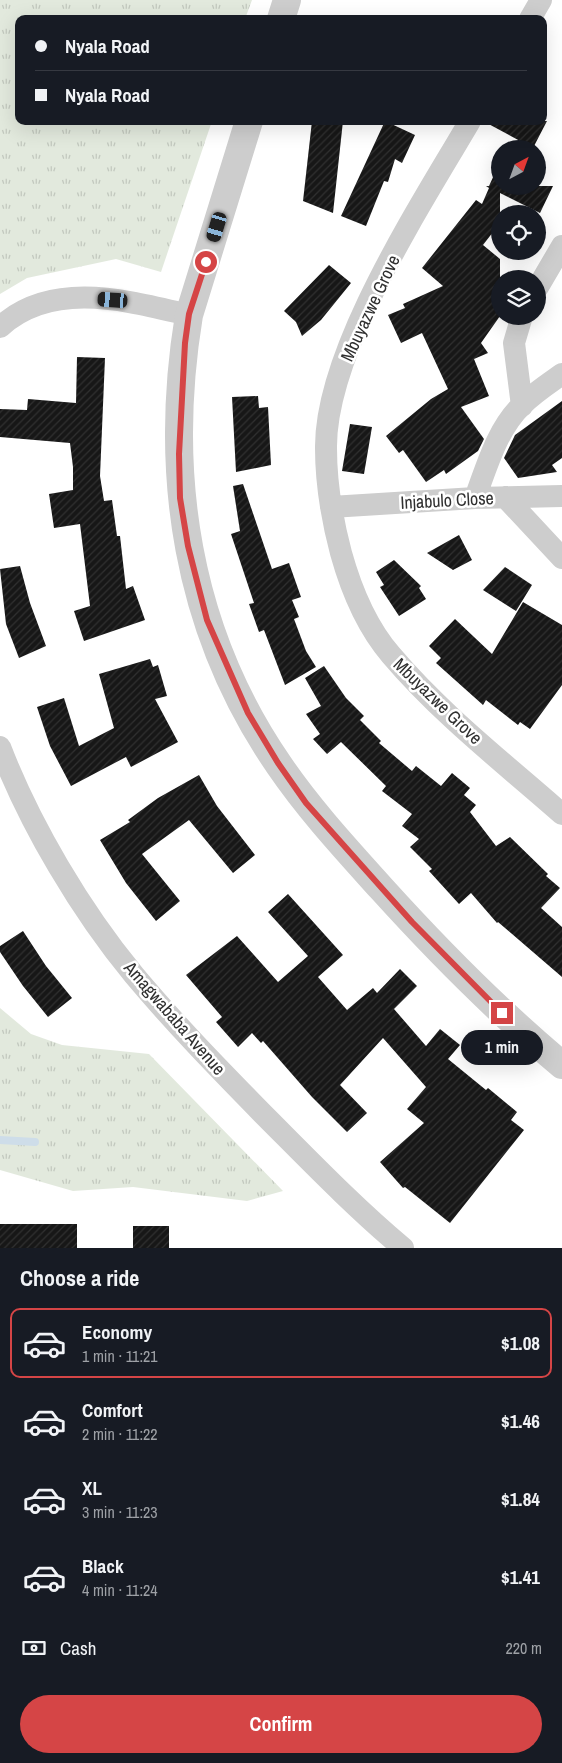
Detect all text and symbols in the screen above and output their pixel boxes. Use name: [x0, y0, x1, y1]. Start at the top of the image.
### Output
text: Nyala Road: [65, 33, 150, 59]
text: Nyala Road: [65, 82, 150, 108]
north arrow: [491, 140, 546, 195]
map controls: [491, 140, 546, 325]
button: locate: [491, 205, 546, 260]
car: [205, 210, 228, 244]
route start: [195, 251, 217, 273]
street label: Mbuyazwe Grove: [334, 251, 406, 365]
button: layers: [491, 270, 546, 325]
car: [97, 291, 128, 309]
street label: Injabulo Close: [400, 485, 494, 515]
street label: Mbuyazwe Grove: [388, 652, 488, 750]
street label: Amagwababa Avenue: [118, 955, 231, 1080]
route end: [491, 1002, 513, 1024]
callout: 1 min: [461, 1030, 543, 1066]
text: 1 min: [485, 1036, 519, 1058]
text: Choose a ride: [20, 1263, 139, 1293]
text: Economy: [82, 1319, 152, 1345]
icon: car: [22, 1321, 67, 1366]
text: $1.08: [501, 1330, 540, 1356]
text: 1 min · 11:21: [82, 1345, 158, 1367]
text: Comfort: [82, 1397, 143, 1423]
icon: car: [22, 1399, 67, 1444]
text: $1.46: [501, 1408, 540, 1434]
text: 2 min · 11:22: [82, 1423, 158, 1445]
text: XL: [82, 1475, 102, 1501]
icon: car: [22, 1477, 67, 1522]
text: $1.84: [501, 1486, 540, 1512]
text: 3 min · 11:23: [82, 1501, 158, 1523]
text: Black: [82, 1553, 124, 1579]
icon: car: [22, 1555, 67, 1600]
text: $1.41: [501, 1564, 540, 1590]
text: 4 min · 11:24: [82, 1579, 158, 1601]
icon: cash: [20, 1634, 48, 1662]
text: Cash: [60, 1635, 96, 1661]
text: 220 m: [506, 1637, 542, 1659]
button: Confirm: [20, 1695, 542, 1753]

